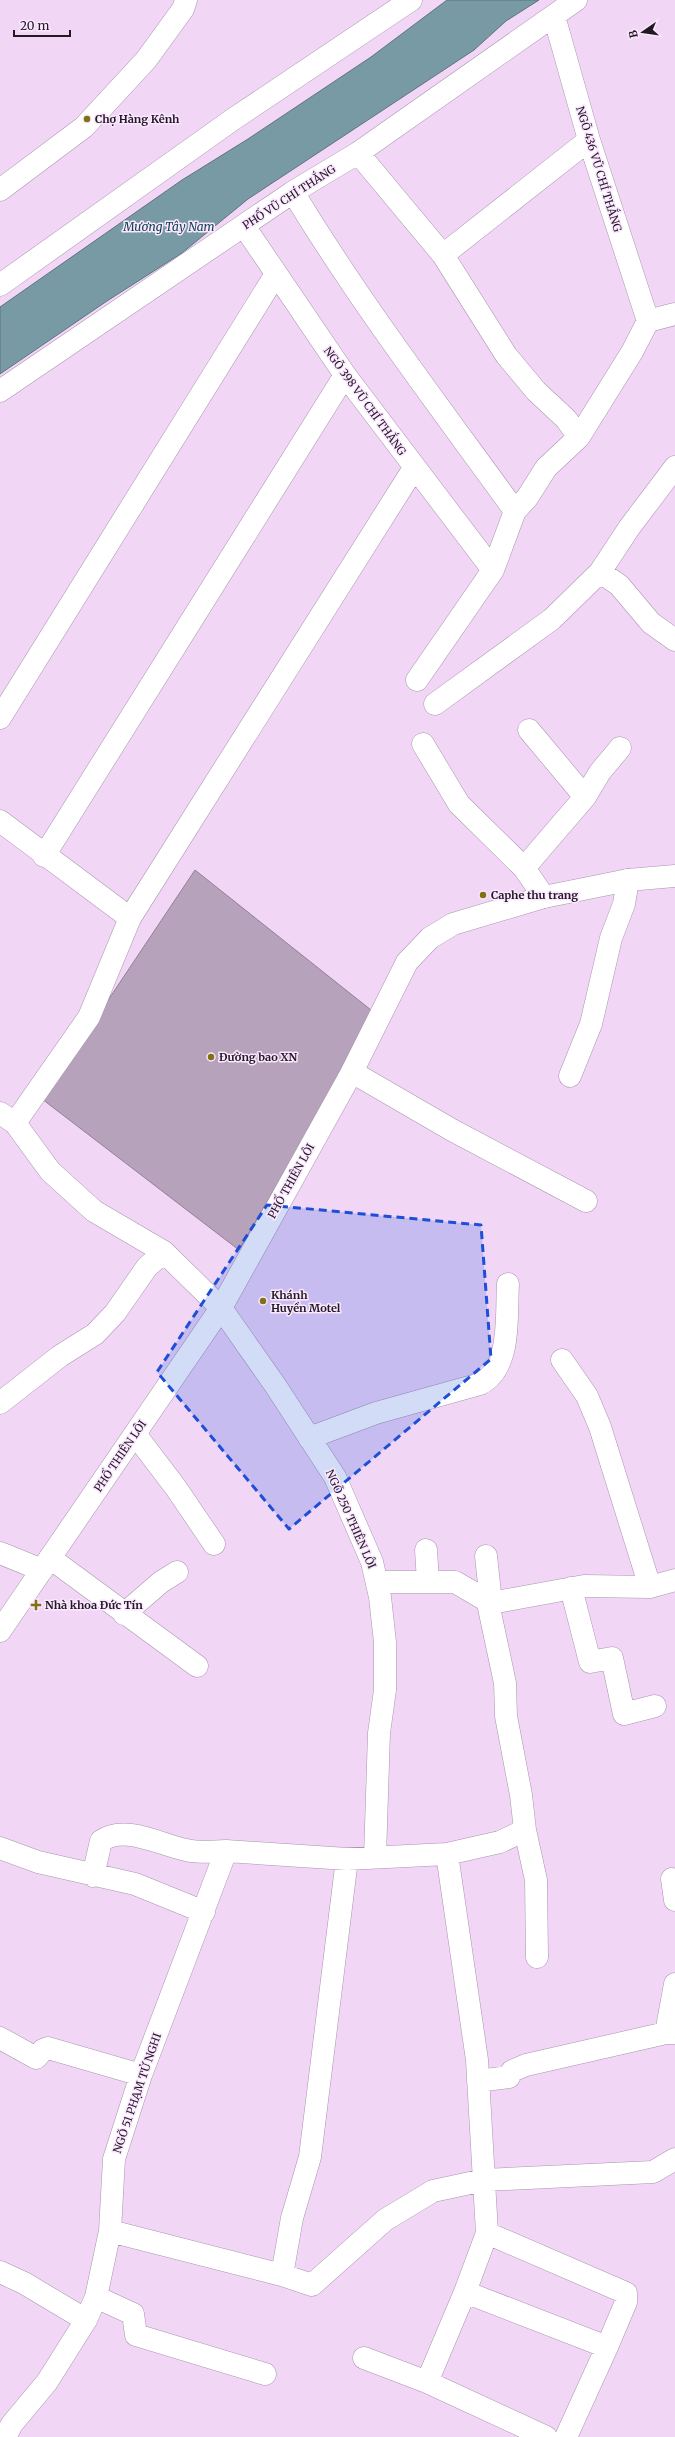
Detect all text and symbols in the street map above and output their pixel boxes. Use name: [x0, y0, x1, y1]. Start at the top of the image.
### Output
scale bar: [14, 12, 70, 38]
north arrow: [623, 12, 663, 52]
text: 20 m: [20, 18, 49, 33]
text: B: [626, 29, 641, 40]
street label: NGÕ 436 VŨ CHÍ THẮNG: [573, 104, 627, 234]
place label: Chợ Hàng Kênh: [95, 112, 180, 126]
marker: Chợ Hàng Kênh: [82, 114, 92, 124]
street label: PHỐ VŨ CHÍ THẮNG: [239, 160, 338, 232]
water label: Mương Tây Nam: [122, 219, 215, 234]
street label: NGÕ 398 VŨ CHÍ THẮNG: [321, 343, 411, 458]
place label: Caphe thu trang: [491, 888, 578, 902]
marker: Caphe thu trang: [478, 890, 488, 900]
place label: Đường bao XN: [219, 1050, 298, 1064]
marker: Đường bao XN: [206, 1052, 216, 1062]
street label: PHỐ THIÊN LÔI: [264, 1141, 317, 1221]
place label: Khánh Huyền Motel: [271, 1288, 341, 1315]
marker: Khánh Huyền Motel: [258, 1296, 268, 1306]
street label: PHỐ THIÊN LÔI: [90, 1417, 149, 1495]
street label: NGÕ 250 THIÊN LÔI: [323, 1467, 379, 1571]
place label: Nhà khoa Đức Tín: [45, 1598, 143, 1612]
marker: Nhà khoa Đức Tín: [30, 1599, 42, 1611]
street label: NGÕ 51 PHẠM TỬ NGHI: [110, 2031, 164, 2155]

